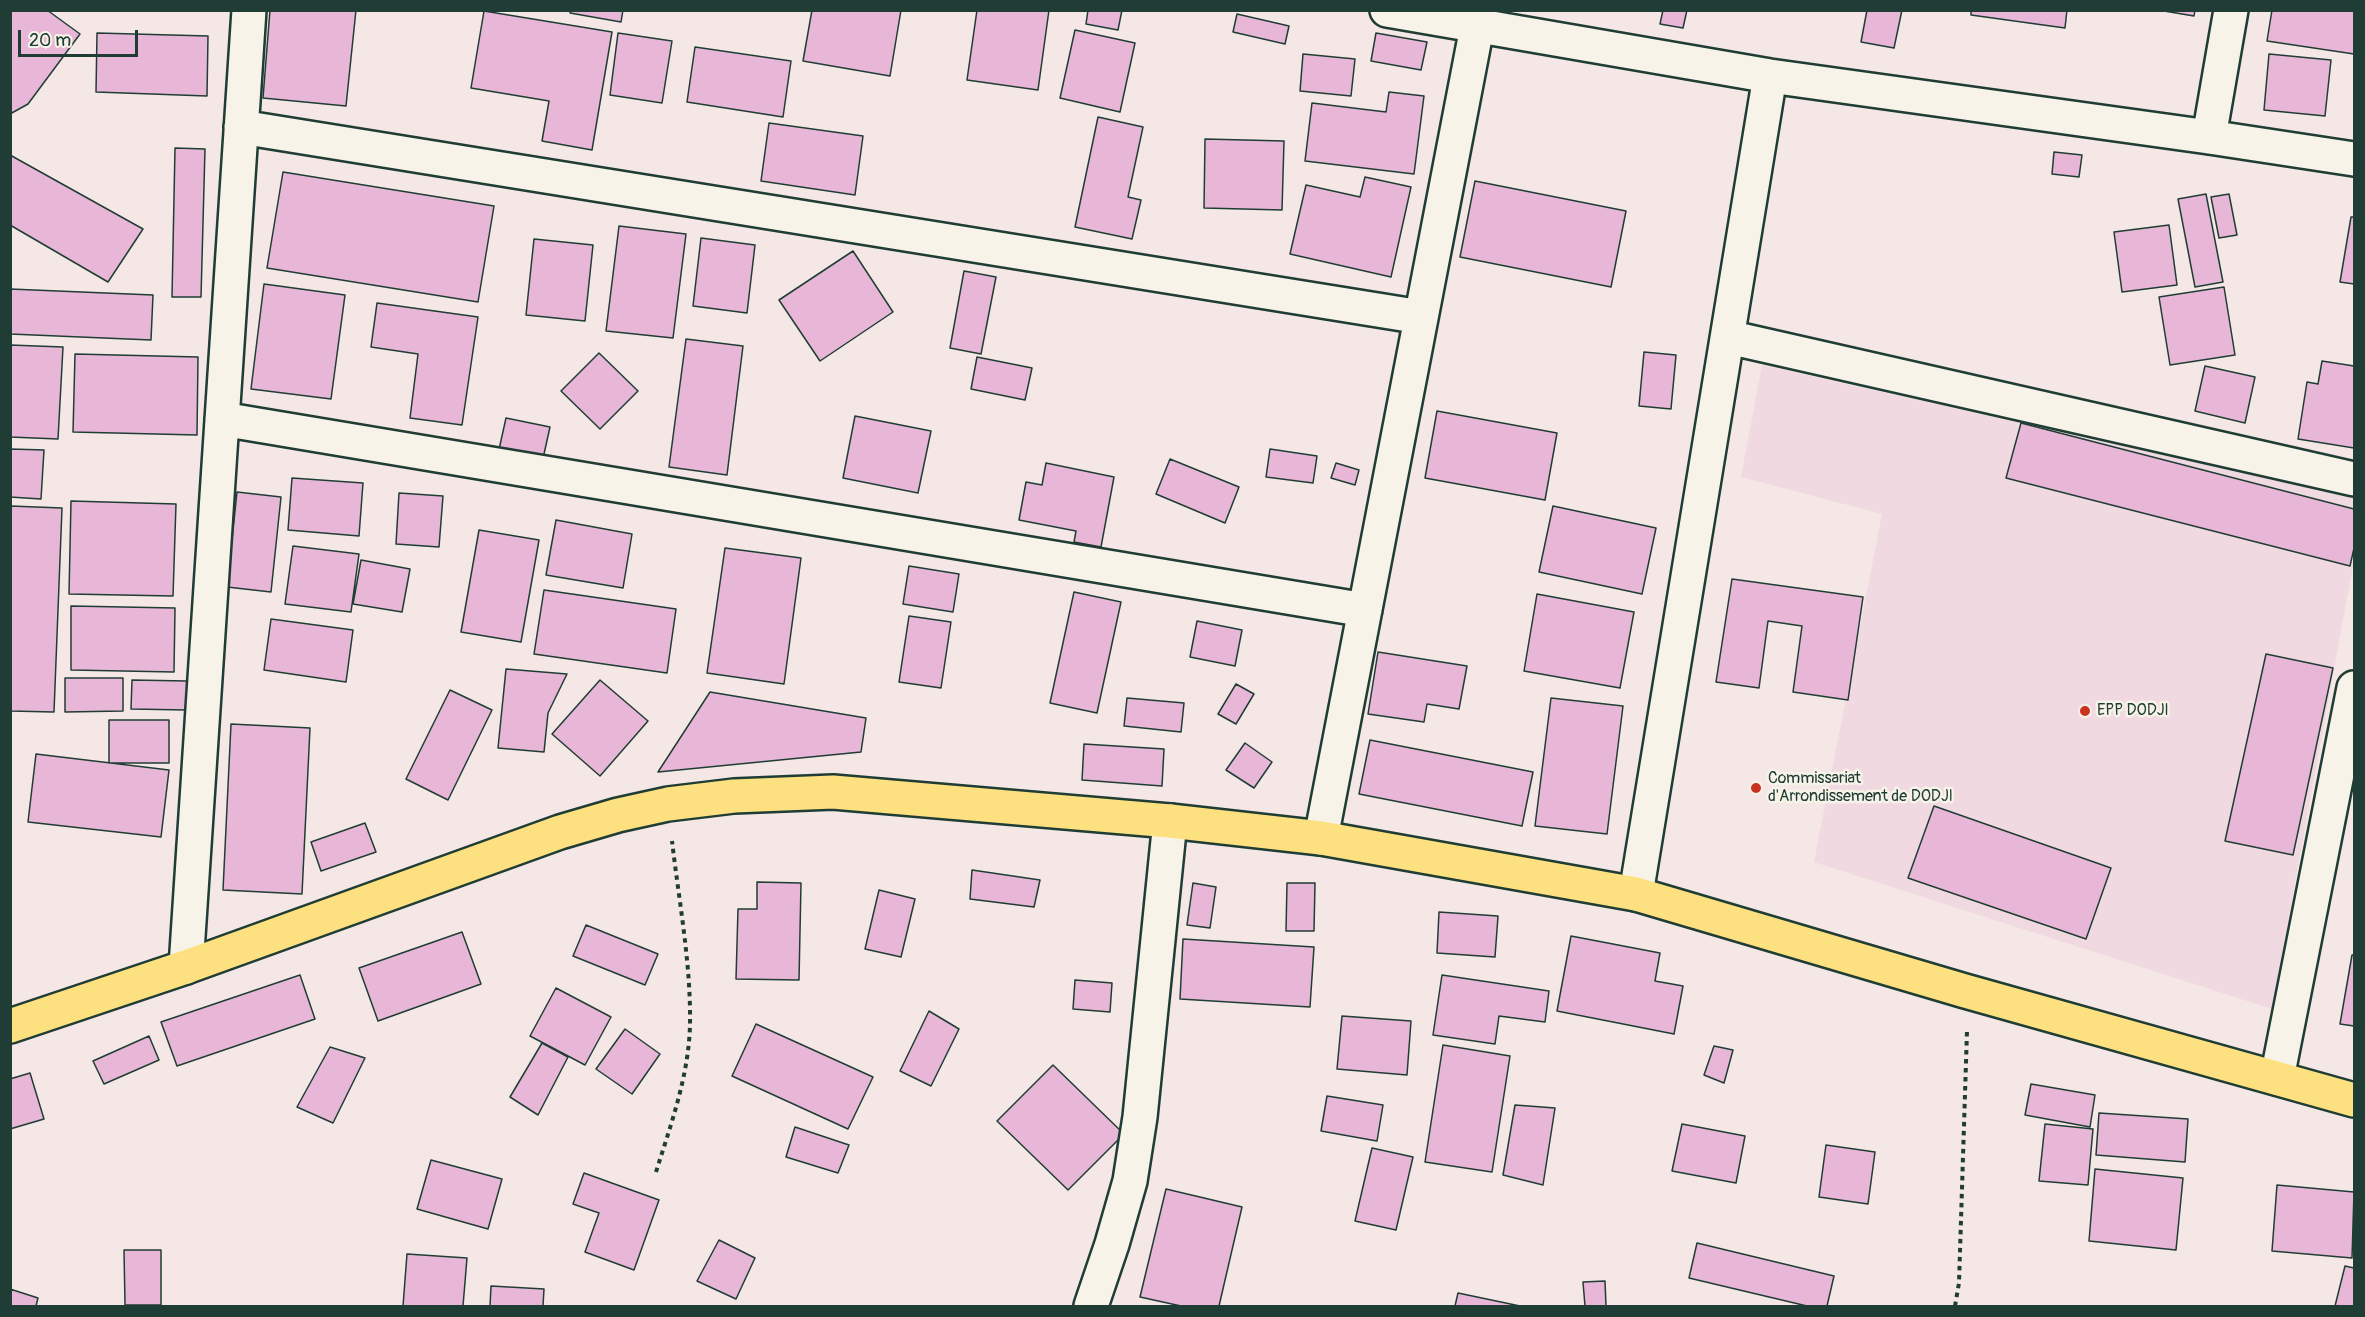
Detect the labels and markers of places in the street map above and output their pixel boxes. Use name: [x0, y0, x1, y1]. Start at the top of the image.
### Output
place label: EPP DODJI: [2097, 701, 2169, 721]
marker: EPP DODJI: [2078, 704, 2092, 718]
place label: Commissariat d'Arrondissement de DODJI: [1768, 769, 1953, 807]
marker: Commissariat d'Arrondissement de DODJI: [1749, 781, 1763, 795]

